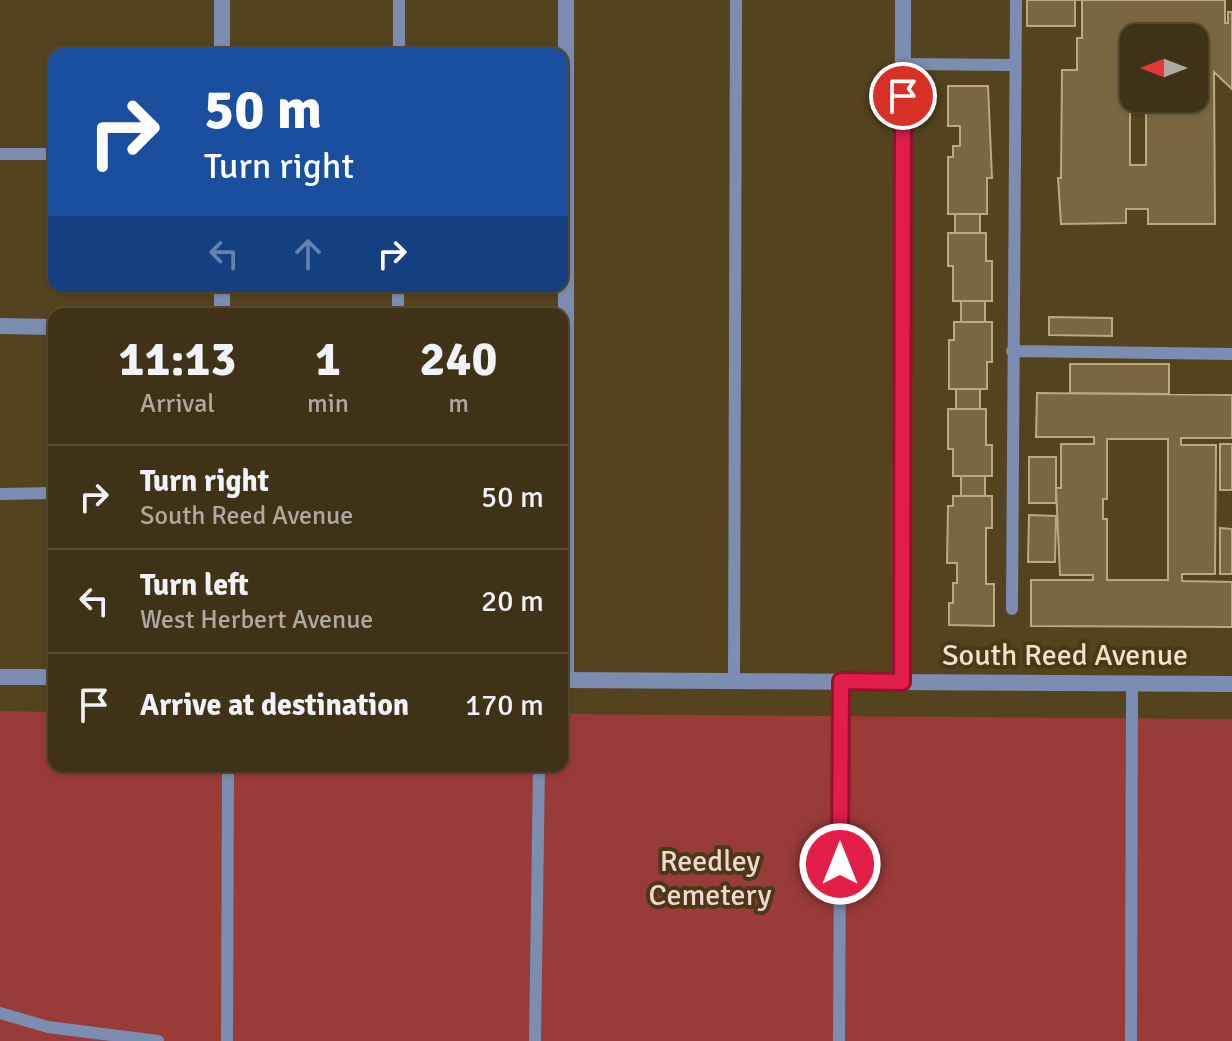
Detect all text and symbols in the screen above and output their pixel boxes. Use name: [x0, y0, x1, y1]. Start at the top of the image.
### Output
north arrow: [1120, 24, 1208, 112]
map controls: [1120, 24, 1208, 112]
pin: [869, 62, 937, 130]
icon: arrive: [881, 74, 925, 118]
text: 50 m: [204, 75, 322, 144]
icon: right: [72, 80, 176, 184]
text: Turn right: [204, 144, 354, 189]
icon: left: [202, 232, 246, 276]
icon: ahead: [286, 232, 330, 276]
icon: right: [370, 232, 414, 276]
text: 11:13: [119, 330, 236, 389]
text: 1: [315, 330, 341, 389]
text: 240: [420, 330, 497, 389]
text: Arrival: [140, 388, 215, 420]
text: min: [307, 388, 349, 420]
text: m: [448, 388, 469, 420]
text: Turn right: [140, 463, 269, 500]
icon: right: [72, 475, 116, 519]
text: 50 m: [481, 479, 544, 516]
text: South Reed Avenue: [140, 500, 353, 532]
text: Turn left: [140, 567, 249, 604]
icon: left: [72, 579, 116, 623]
text: 20 m: [481, 583, 544, 620]
text: West Herbert Avenue: [140, 604, 373, 636]
street label: South Reed Avenue: [942, 637, 1188, 674]
icon: arrive: [72, 683, 116, 727]
text: Arrive at destination: [140, 687, 409, 724]
text: 170 m: [465, 687, 544, 724]
position arrow: [798, 822, 882, 906]
park label: Reedley Cemetery: [649, 843, 771, 914]

